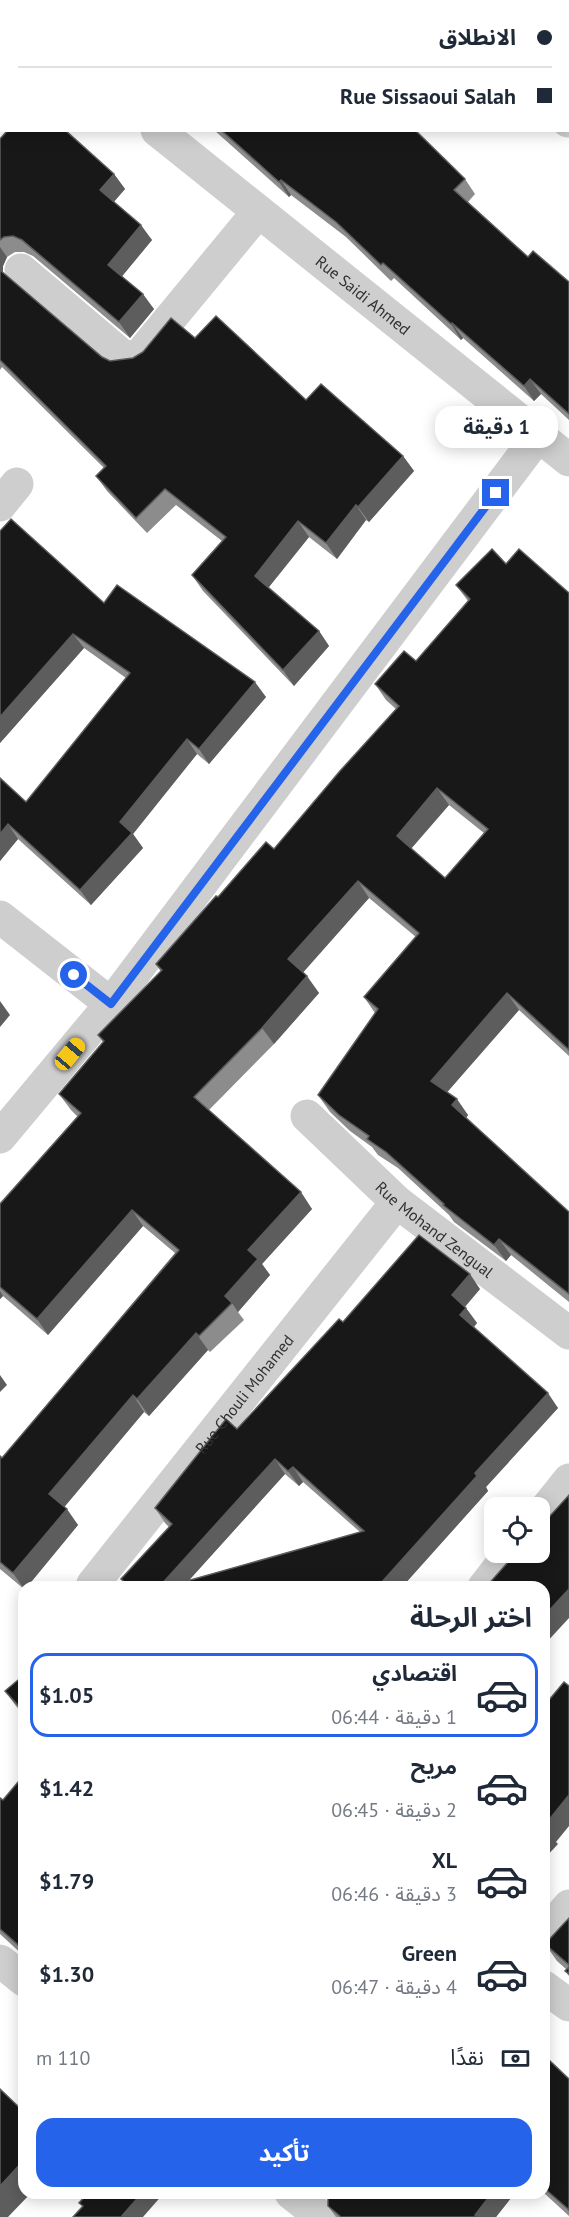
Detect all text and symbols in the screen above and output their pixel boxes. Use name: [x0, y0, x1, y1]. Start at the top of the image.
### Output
text: الانطلاق: [439, 23, 516, 51]
text: Rue Sissaoui Salah: [340, 82, 516, 110]
street label: Rue Saidi Ahmed: [312, 251, 414, 339]
callout: 1 دقيقة: [434, 406, 558, 448]
text: 1 دقيقة: [463, 414, 530, 440]
route end: [482, 479, 509, 506]
route start: [60, 961, 87, 988]
car: [52, 1034, 88, 1074]
street label: Rue Mohand Zengual: [372, 1177, 498, 1282]
street label: Rue Chouli Mohamed: [191, 1330, 298, 1458]
map controls: [484, 1497, 550, 1563]
button: locate: [484, 1497, 550, 1563]
text: اختر الرحلة: [410, 1600, 532, 1634]
text: اقتصادي: [372, 1659, 457, 1687]
icon: car: [475, 1668, 529, 1722]
text: $1.05: [39, 1681, 94, 1709]
text: 1 دقيقة · 06:44: [331, 1704, 457, 1730]
text: مريح: [411, 1752, 457, 1780]
icon: car: [475, 1761, 529, 1815]
text: $1.42: [39, 1774, 94, 1802]
text: 2 دقيقة · 06:45: [331, 1797, 457, 1823]
text: XL: [432, 1846, 457, 1874]
icon: car: [475, 1854, 529, 1908]
text: $1.79: [39, 1867, 94, 1895]
text: 3 دقيقة · 06:46: [331, 1881, 457, 1907]
text: Green: [402, 1939, 457, 1967]
icon: car: [475, 1947, 529, 2001]
text: $1.30: [39, 1960, 94, 1988]
text: 4 دقيقة · 06:47: [331, 1974, 457, 2000]
icon: cash: [499, 2042, 532, 2075]
text: نقدًا: [450, 2043, 484, 2071]
text: 110 m: [36, 2045, 90, 2071]
button: تأكيد: [36, 2118, 532, 2187]

